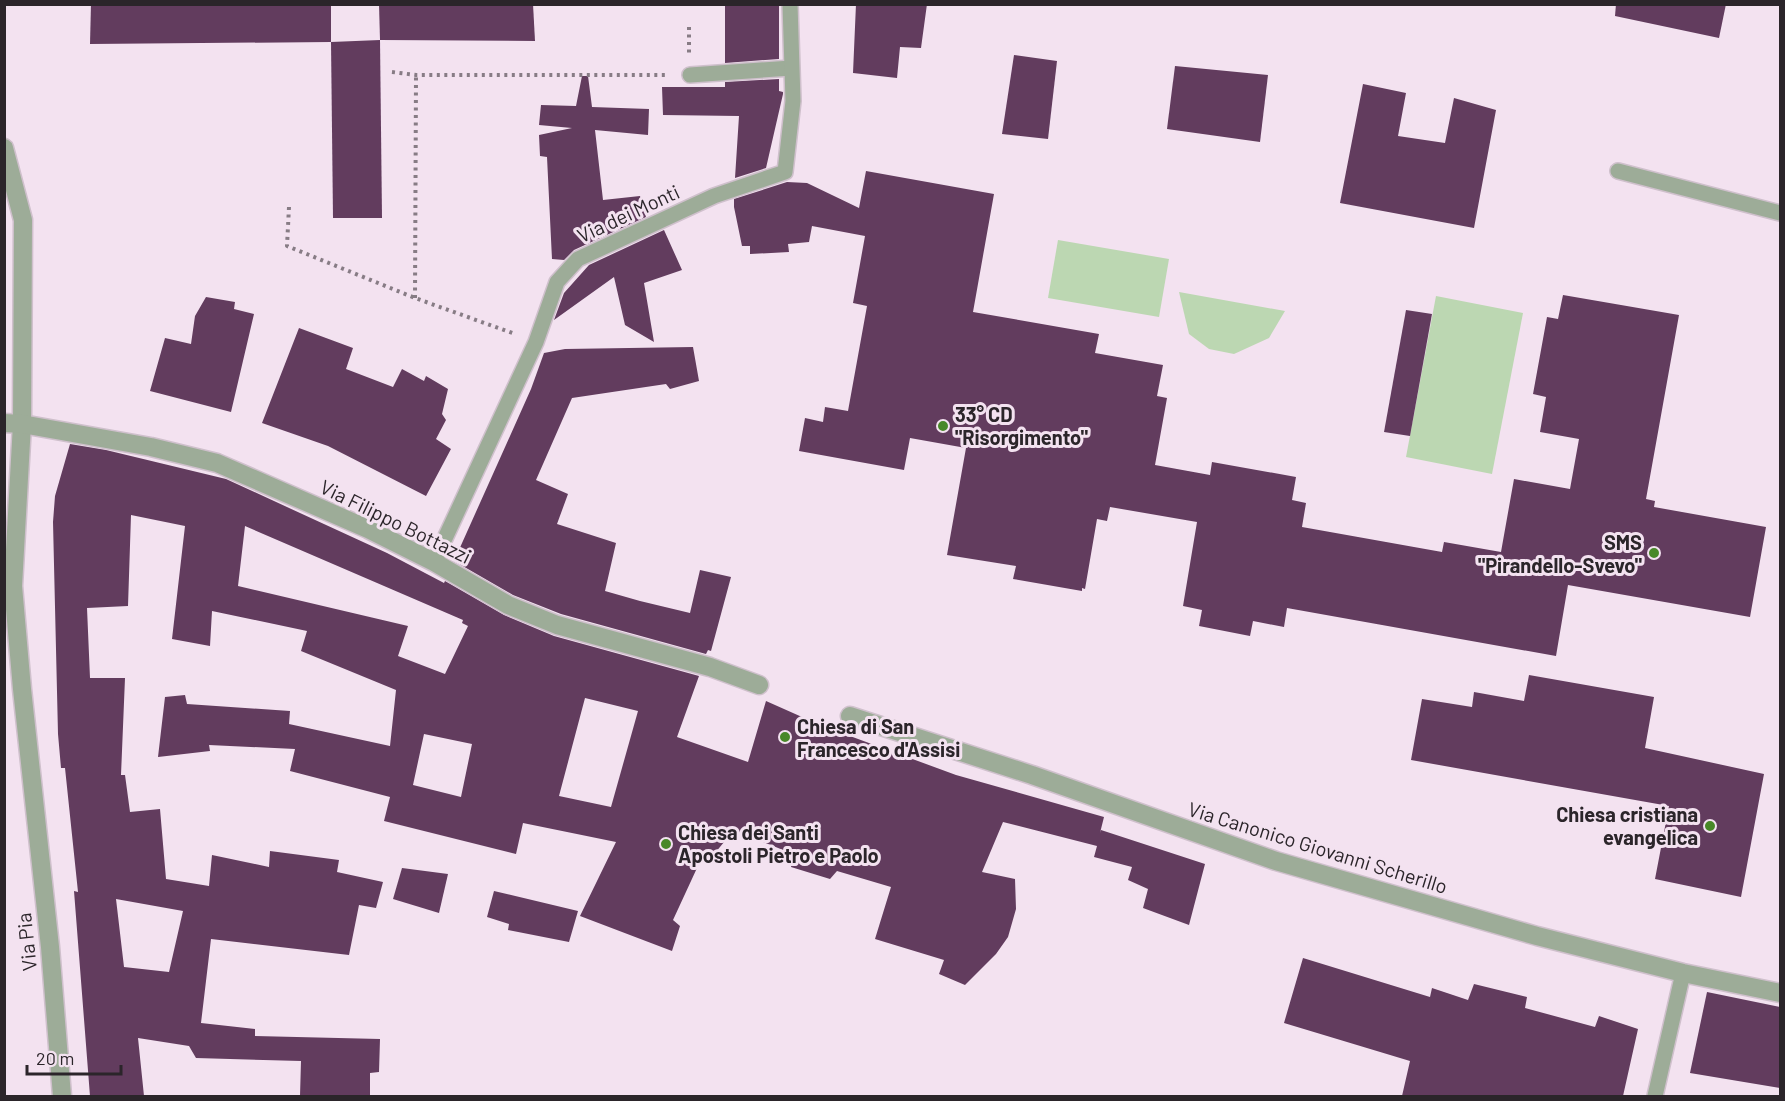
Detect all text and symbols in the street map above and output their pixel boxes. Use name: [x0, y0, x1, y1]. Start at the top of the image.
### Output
street label: Via dei Monti: [573, 179, 683, 247]
place label: 33° CD "Risorgimento": [955, 402, 1088, 449]
marker: 33° CD "Risorgimento": [936, 419, 950, 433]
street label: Via Filippo Bottazzi: [317, 474, 475, 568]
place label: SMS "Pirandello-Svevo": [1478, 530, 1642, 577]
marker: SMS "Pirandello-Svevo": [1647, 546, 1661, 560]
place label: Chiesa di San Francesco d'Assisi: [797, 714, 960, 761]
marker: Chiesa di San Francesco d'Assisi: [778, 730, 792, 744]
street label: Via Canonico Giovanni Scherillo: [1185, 796, 1451, 898]
place label: Chiesa cristiana evangelica: [1556, 802, 1698, 849]
marker: Chiesa cristiana evangelica: [1703, 819, 1717, 833]
place label: Chiesa dei Santi Apostoli Pietro e Paolo: [678, 820, 879, 867]
marker: Chiesa dei Santi Apostoli Pietro e Paolo: [659, 837, 673, 851]
street label: Via Pia: [11, 912, 41, 972]
scale bar: [27, 1038, 122, 1076]
text: 20 m: [36, 1047, 74, 1069]

